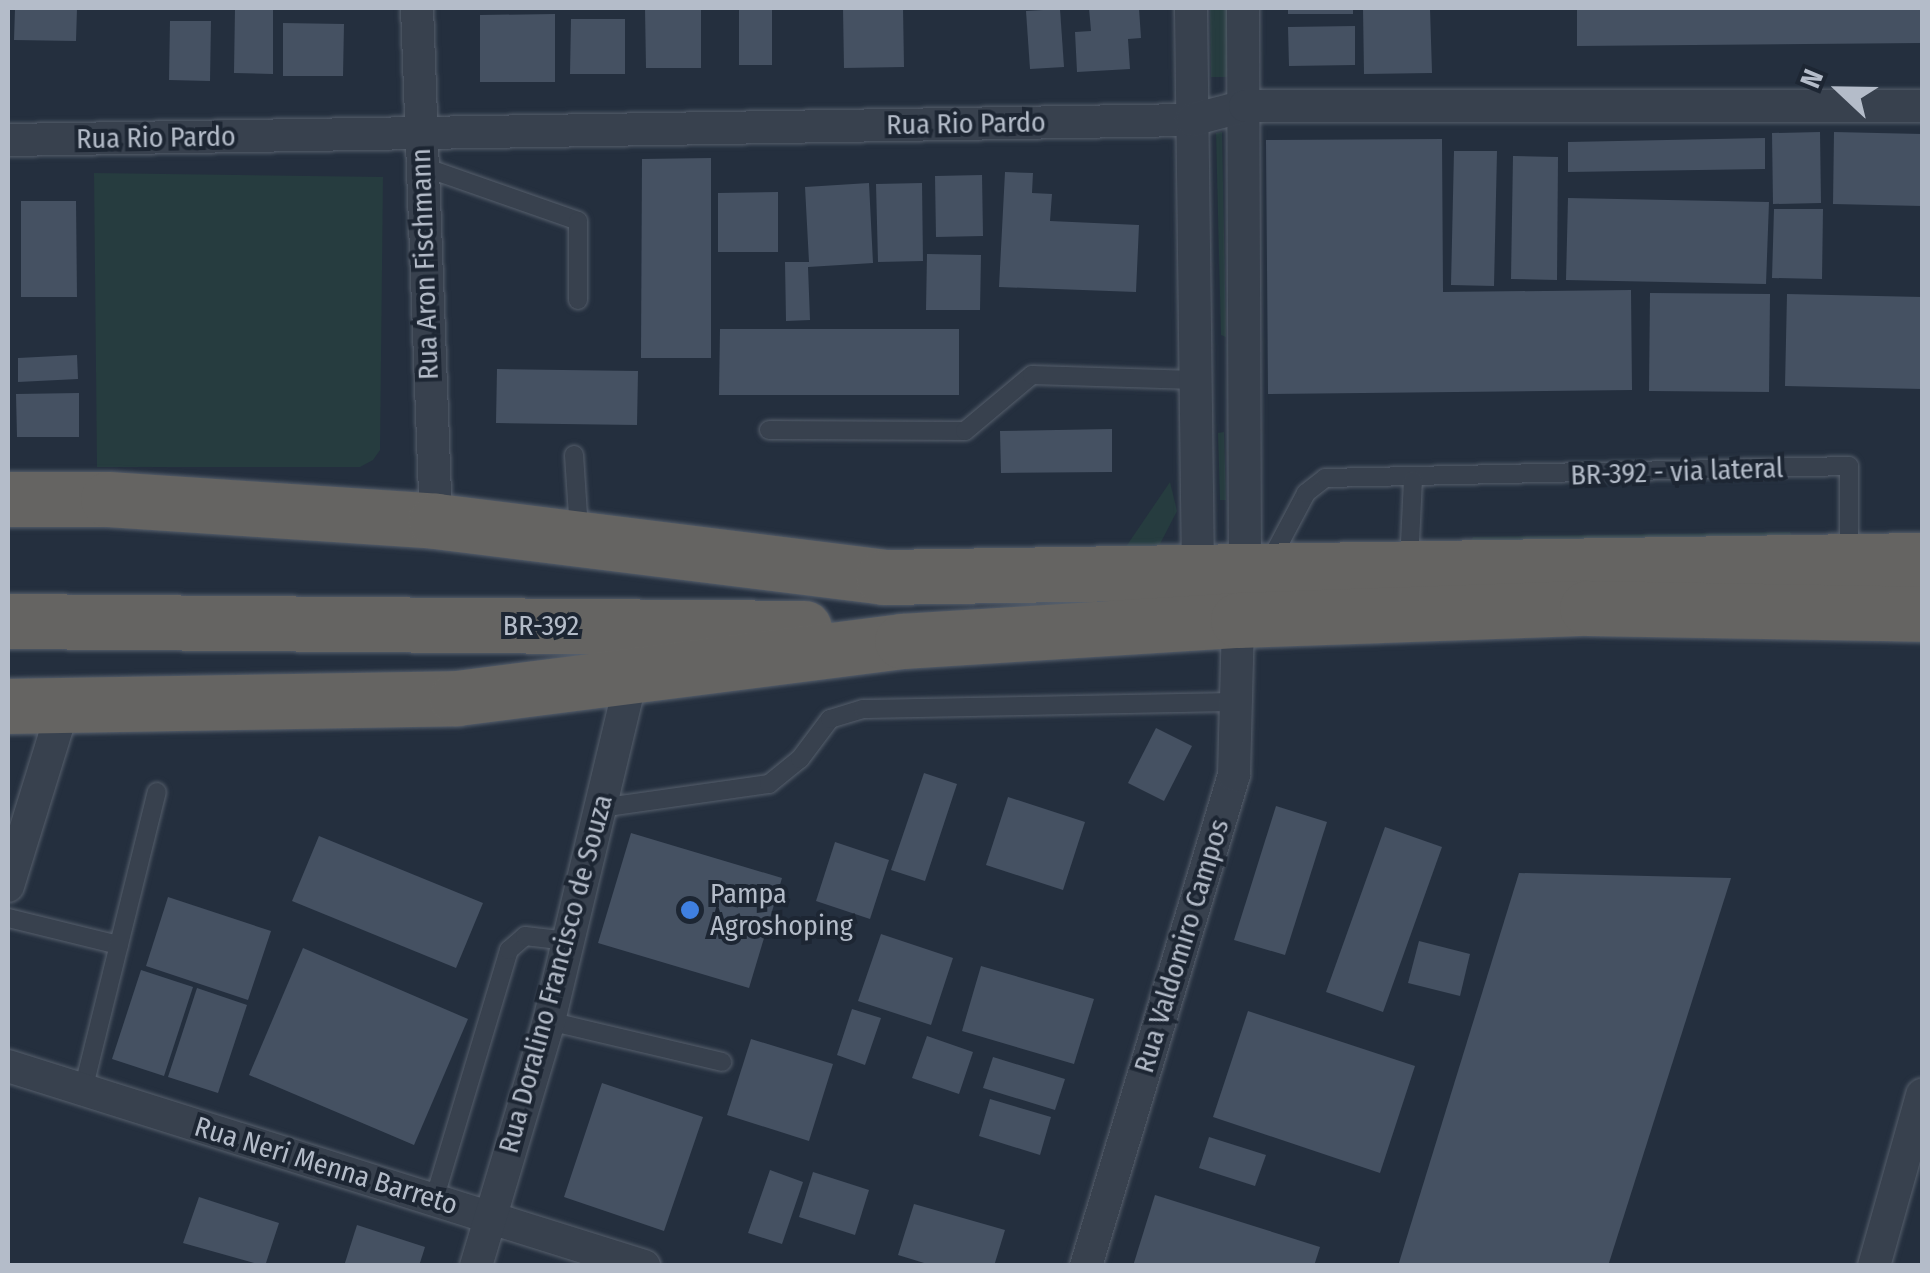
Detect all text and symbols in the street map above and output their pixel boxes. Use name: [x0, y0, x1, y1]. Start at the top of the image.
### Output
north arrow: [1790, 40, 1890, 140]
text: N: [1793, 65, 1830, 93]
street label: Rua Rio Pardo: [886, 106, 1046, 142]
street label: Rua Rio Pardo: [76, 120, 236, 156]
street label: Rua Aron Fischmann: [404, 148, 446, 380]
street label: BR-392 - via lateral: [1570, 451, 1784, 493]
street label: BR-392: [503, 609, 579, 643]
street label: Rua Doralino Francisco de Souza: [492, 791, 620, 1157]
street label: Rua Valdomiro Campos: [1127, 815, 1237, 1077]
place label: Pampa Agroshoping: [710, 877, 853, 943]
marker: Pampa Agroshoping: [679, 899, 701, 921]
street label: Rua Neri Menna Barreto: [191, 1110, 461, 1222]

